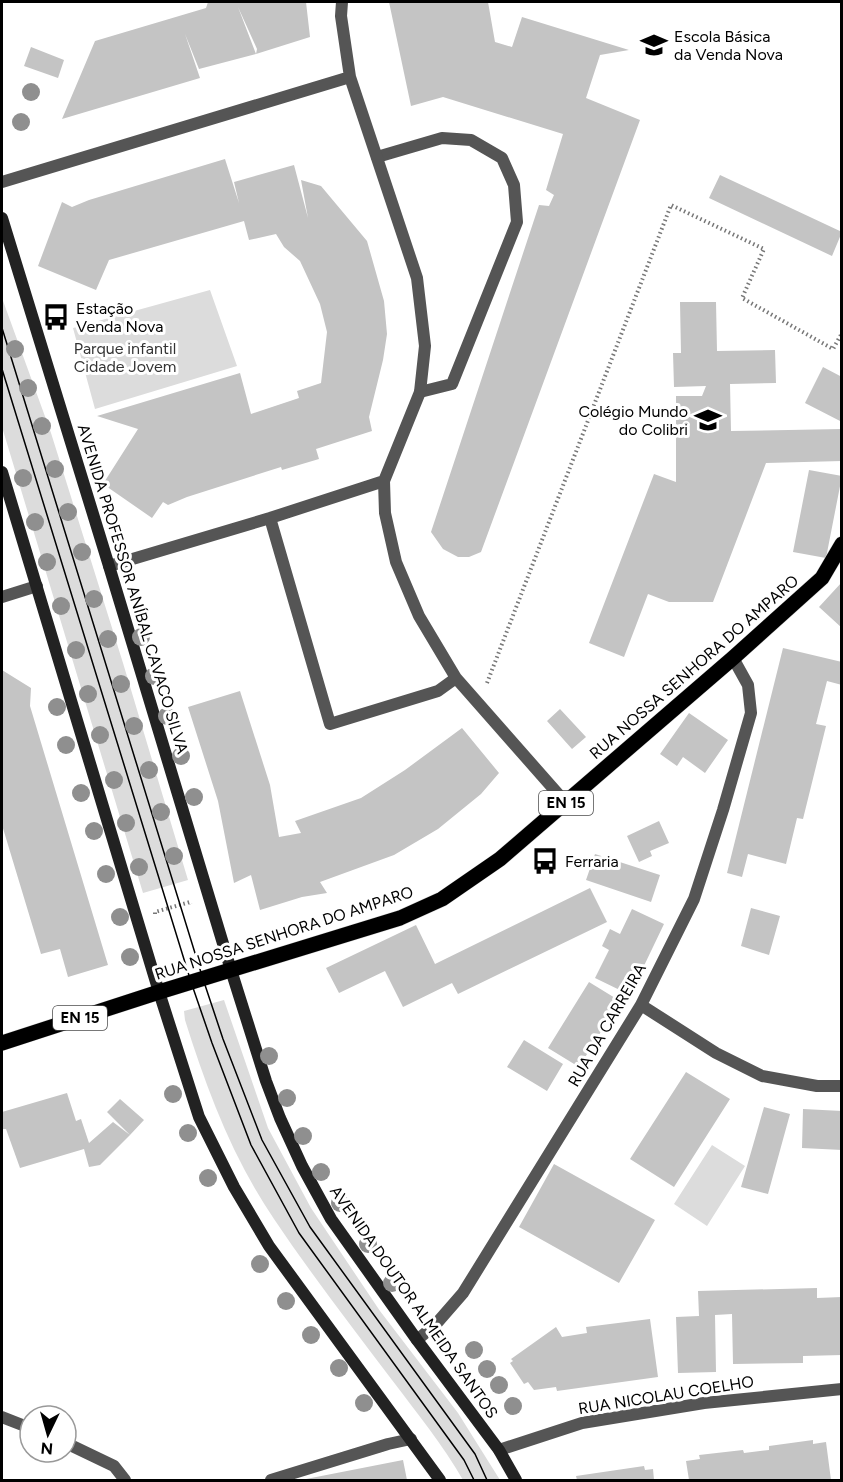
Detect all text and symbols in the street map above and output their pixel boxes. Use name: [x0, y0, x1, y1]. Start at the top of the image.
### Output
place label: Escola Básica da Venda Nova: [674, 27, 783, 64]
school or university icon: Escola Básica da Venda Nova: [639, 30, 669, 60]
place label: Estação Venda Nova: [76, 299, 163, 336]
bus stop icon: Estação Venda Nova: [41, 302, 71, 332]
park label: Parque infantil Cidade Jovem: [74, 339, 176, 376]
place label: Colégio Mundo do Colibri: [579, 402, 688, 439]
school or university icon: Colégio Mundo do Colibri: [693, 405, 723, 435]
street label: AVENIDA PROFESSOR ANÍBAL CAVACO SILVA: [74, 422, 192, 756]
street label: RUA NOSSA SENHORA DO AMPARO: [586, 571, 802, 763]
road number: EN 15: [539, 791, 593, 815]
bus stop icon: Ferraria: [530, 846, 560, 876]
place label: Ferraria: [565, 852, 619, 871]
street label: RUA NOSSA SENHORA DO AMPARO: [152, 882, 416, 984]
street label: RUA DA CARREIRA: [564, 960, 650, 1090]
road number: EN 15: [53, 1006, 107, 1030]
street label: AVENIDA DOUTOR ALMEIDA SANTOS: [326, 1182, 502, 1422]
street label: RUA NICOLAU COELHO: [577, 1372, 755, 1418]
north arrow: [18, 1404, 78, 1464]
text: N: [40, 1438, 54, 1458]

